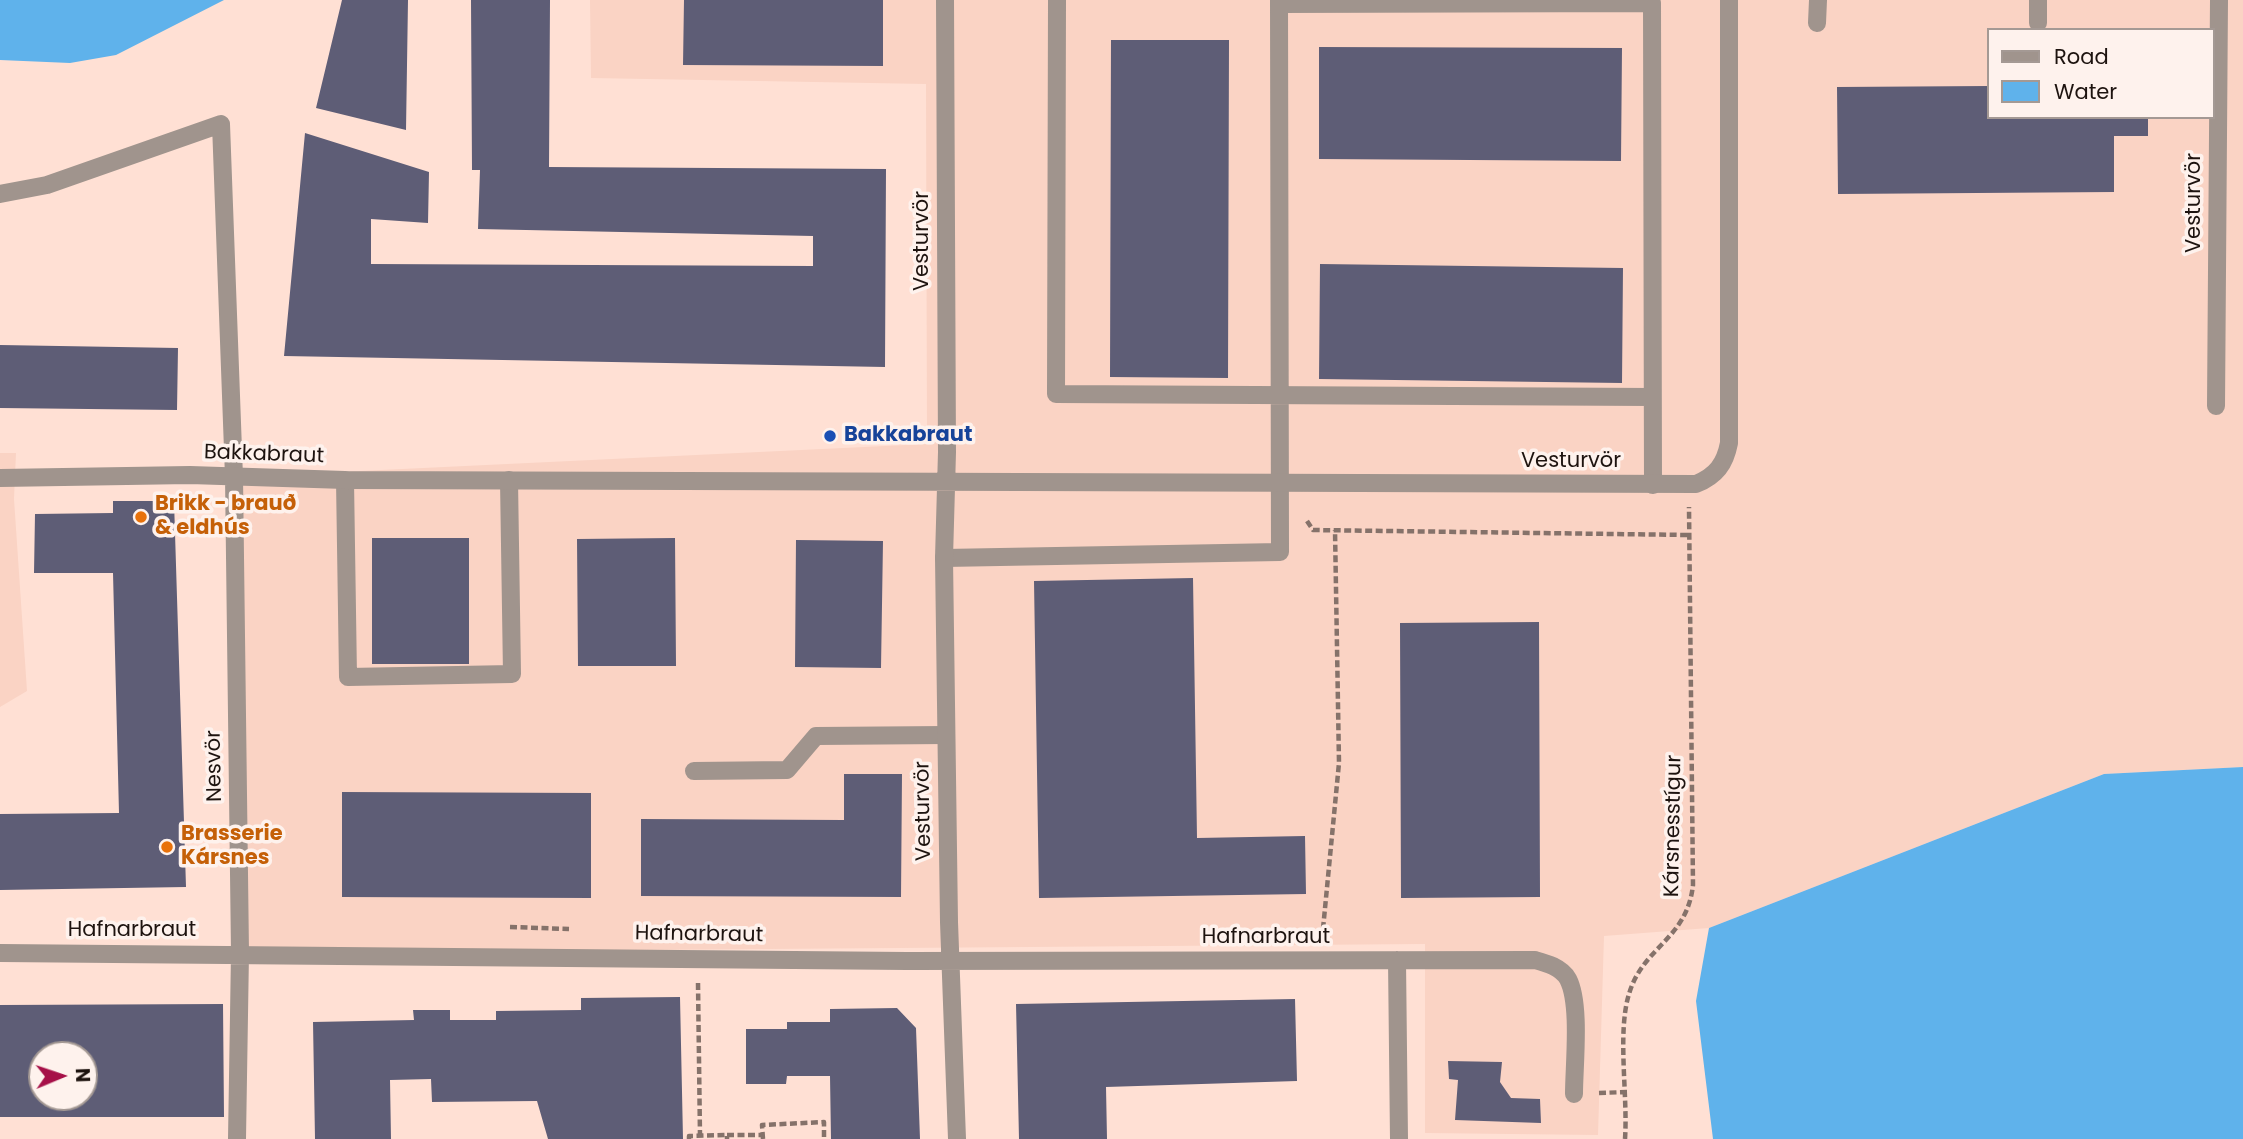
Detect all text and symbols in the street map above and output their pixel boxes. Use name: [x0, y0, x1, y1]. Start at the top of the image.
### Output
legend: [1988, 28, 2215, 119]
text: Road: [2054, 42, 2109, 71]
text: Water: [2054, 77, 2117, 106]
street label: Vesturvör: [2182, 153, 2208, 253]
street label: Vesturvör: [910, 191, 936, 291]
place label: Bakkabraut: [844, 423, 972, 449]
marker: Bakkabraut: [822, 428, 838, 444]
street label: Bakkabraut: [203, 440, 325, 470]
street label: Vesturvör: [1521, 449, 1621, 475]
place label: Brikk - brauð & eldhús: [155, 492, 296, 542]
marker: Brikk - brauð & eldhús: [133, 509, 149, 525]
street label: Nesvör: [202, 730, 228, 802]
street label: Kársnesstígur: [1660, 755, 1688, 897]
street label: Vesturvör: [911, 761, 937, 861]
place label: Brasserie Kársnes: [181, 822, 283, 872]
marker: Brasserie Kársnes: [159, 839, 175, 855]
street label: Hafnarbraut: [68, 918, 196, 944]
street label: Hafnarbraut: [635, 921, 763, 949]
street label: Hafnarbraut: [1202, 925, 1330, 951]
north arrow: [28, 1041, 98, 1111]
text: N: [69, 1068, 96, 1083]

